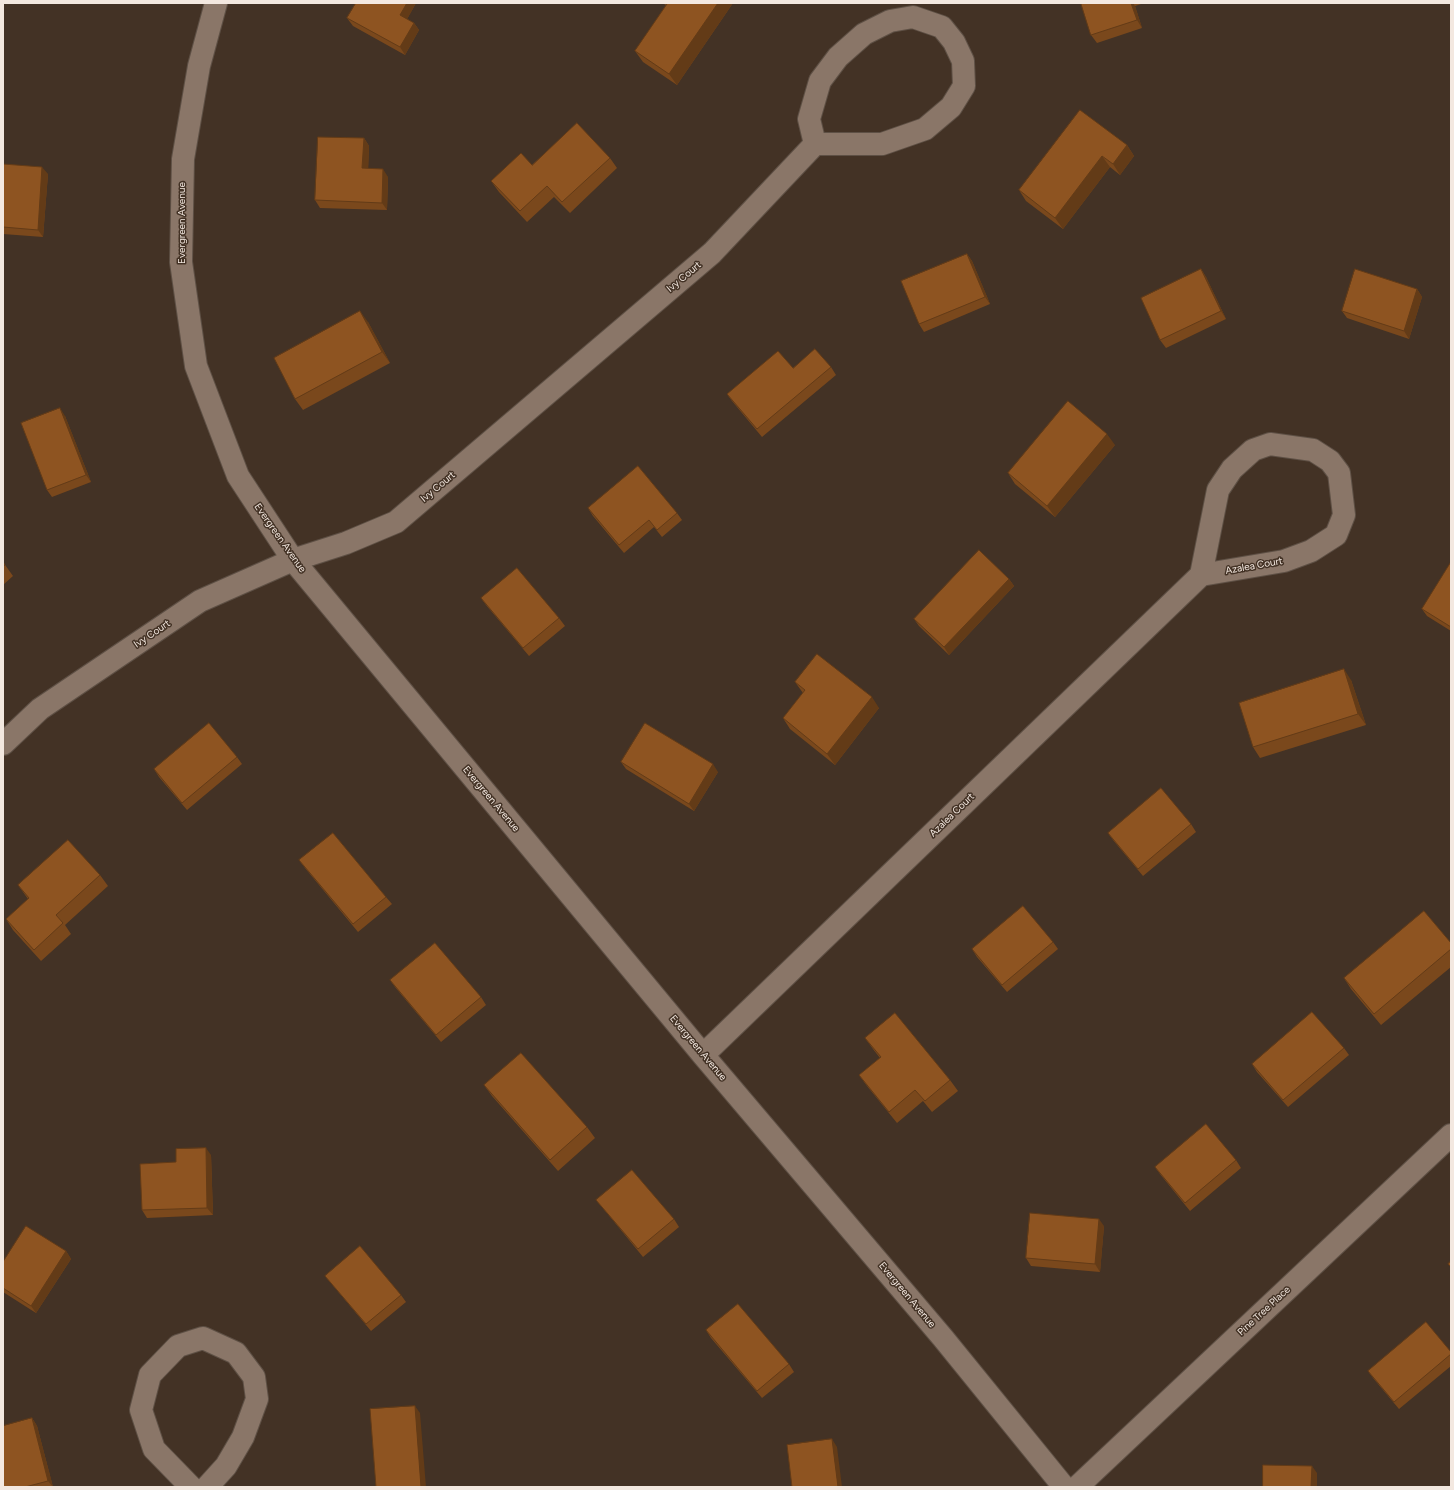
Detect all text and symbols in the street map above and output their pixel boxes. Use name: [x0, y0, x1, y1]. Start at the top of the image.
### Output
street label: Evergreen Avenue: [176, 182, 188, 264]
street label: Ivy Court: [664, 259, 704, 295]
street label: Ivy Court: [418, 469, 458, 505]
street label: Evergreen Avenue: [252, 501, 308, 575]
street label: Azalea Court: [1225, 555, 1283, 577]
street label: Ivy Court: [131, 617, 173, 651]
street label: Evergreen Avenue: [460, 764, 522, 834]
street label: Azalea Court: [927, 791, 977, 839]
street label: Evergreen Avenue: [667, 1013, 729, 1083]
street label: Evergreen Avenue: [876, 1260, 938, 1330]
street label: Pine Tree Place: [1235, 1284, 1293, 1338]

